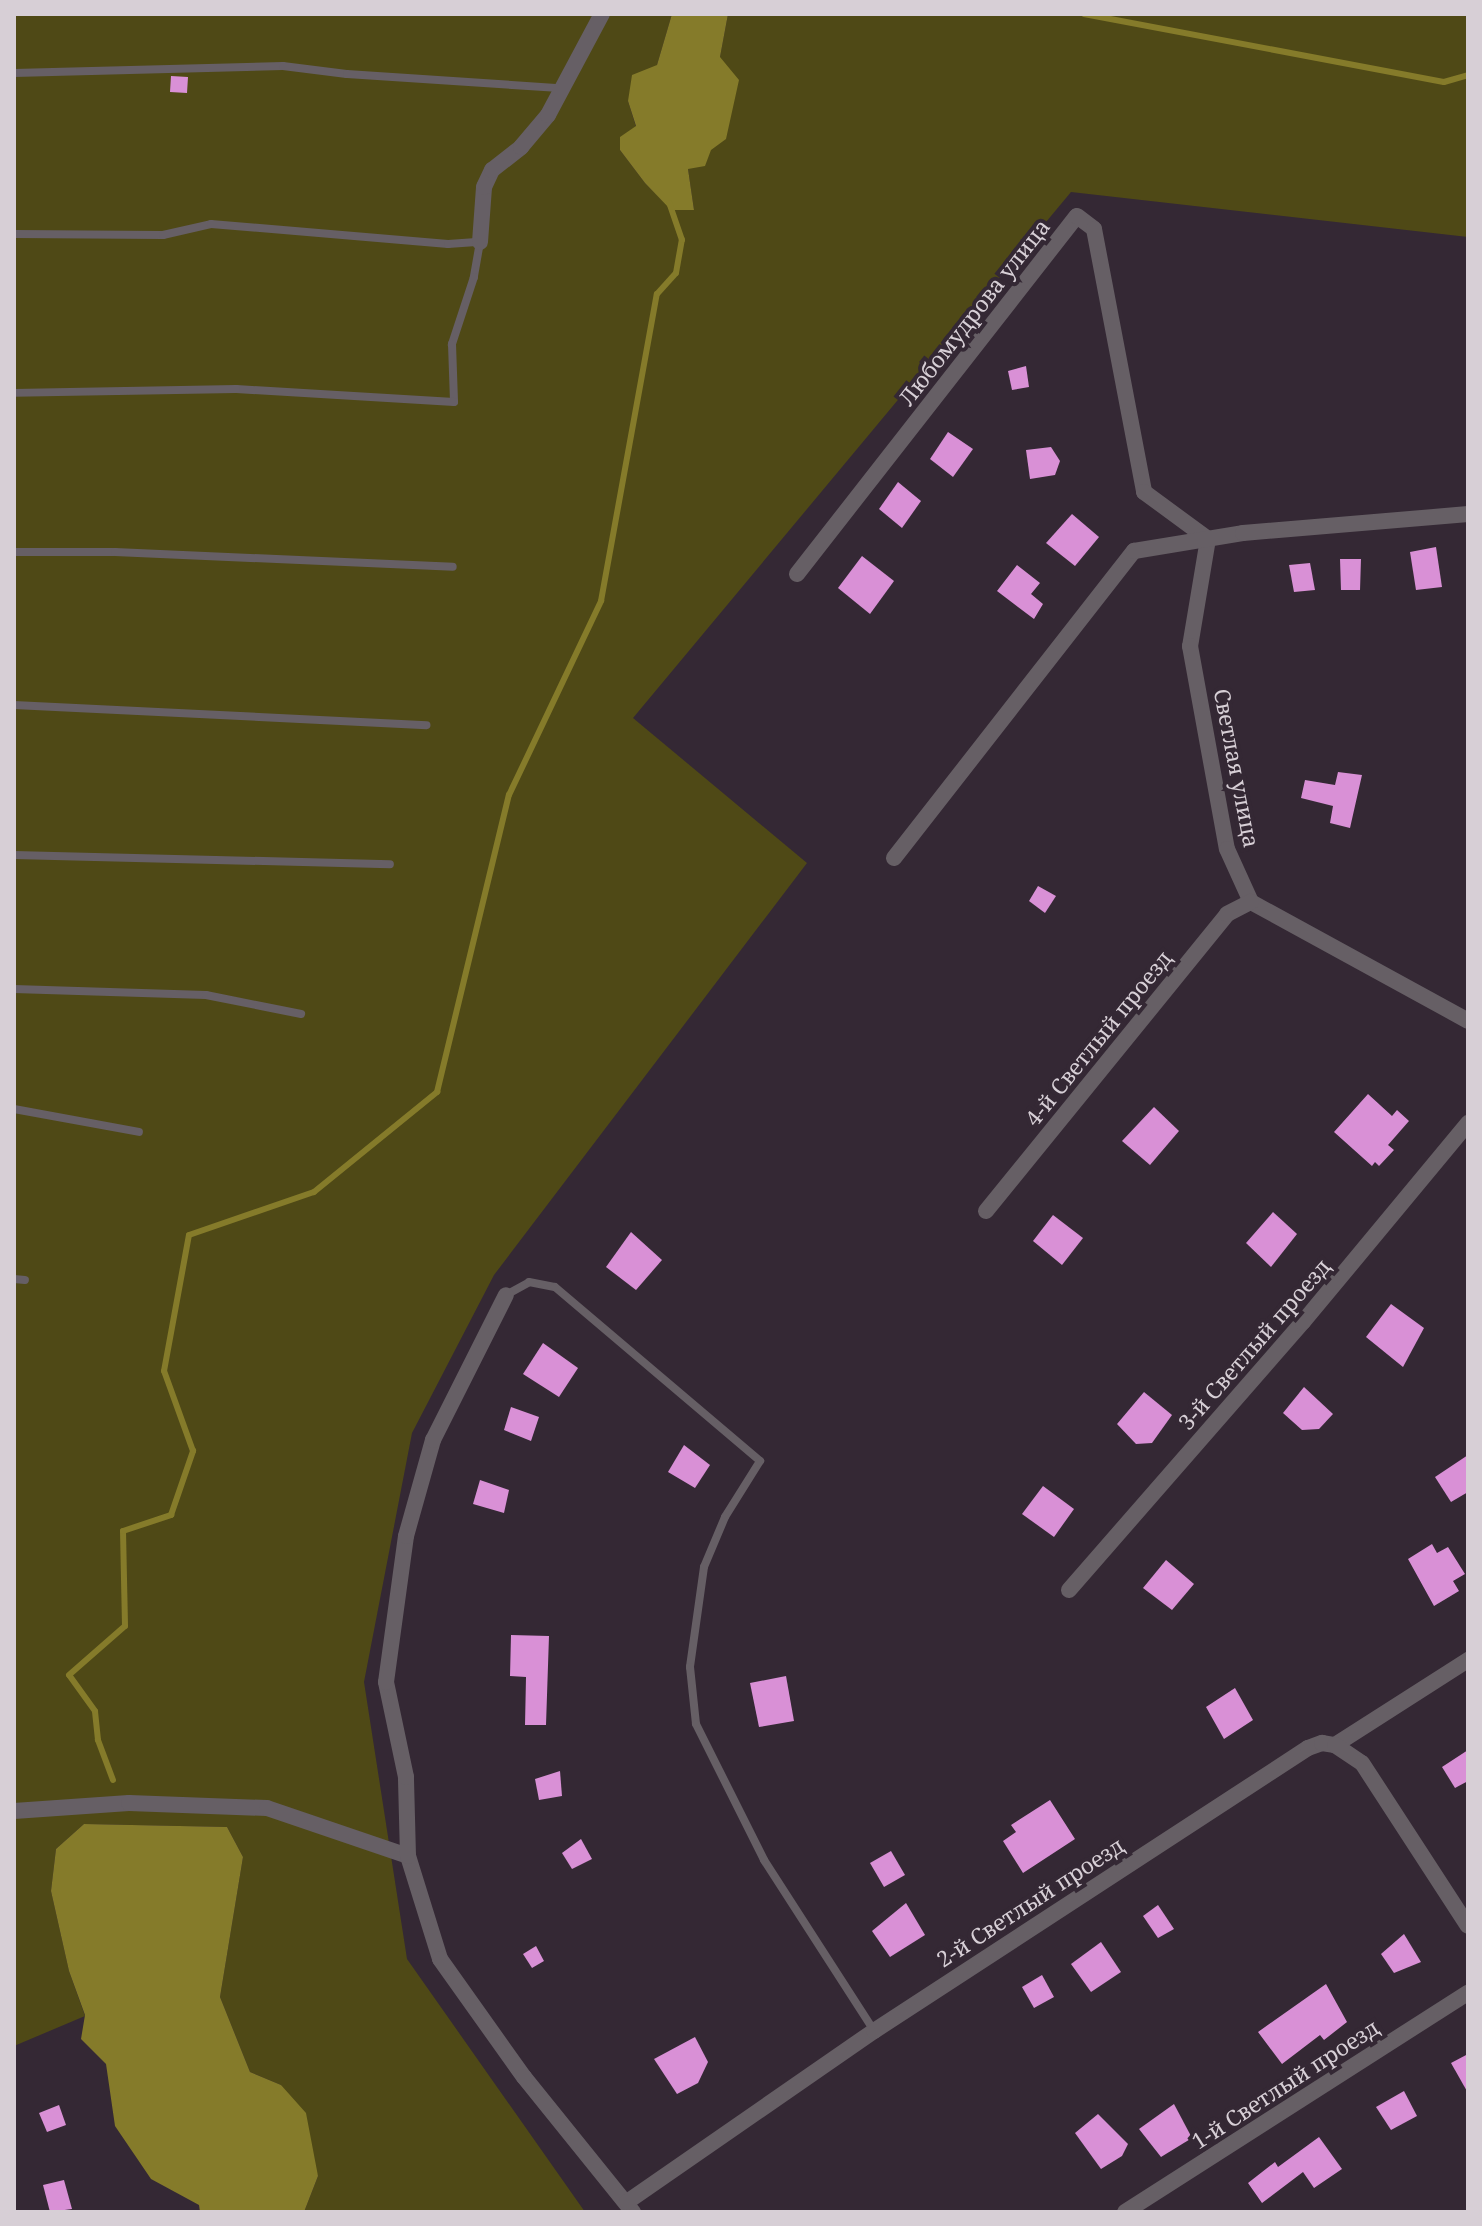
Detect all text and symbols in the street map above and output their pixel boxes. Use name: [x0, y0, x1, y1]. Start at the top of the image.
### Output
street label: Любомудрова улица: [893, 214, 1055, 410]
street label: Светлая улица: [1209, 686, 1265, 850]
street label: 4-й Светлый проезд: [1019, 945, 1177, 1131]
street label: 3-й Светлый проезд: [1173, 1253, 1335, 1435]
street label: 2-й Светлый проезд: [931, 1832, 1129, 1972]
street label: 1-й Светлый проезд: [1186, 2014, 1384, 2154]

